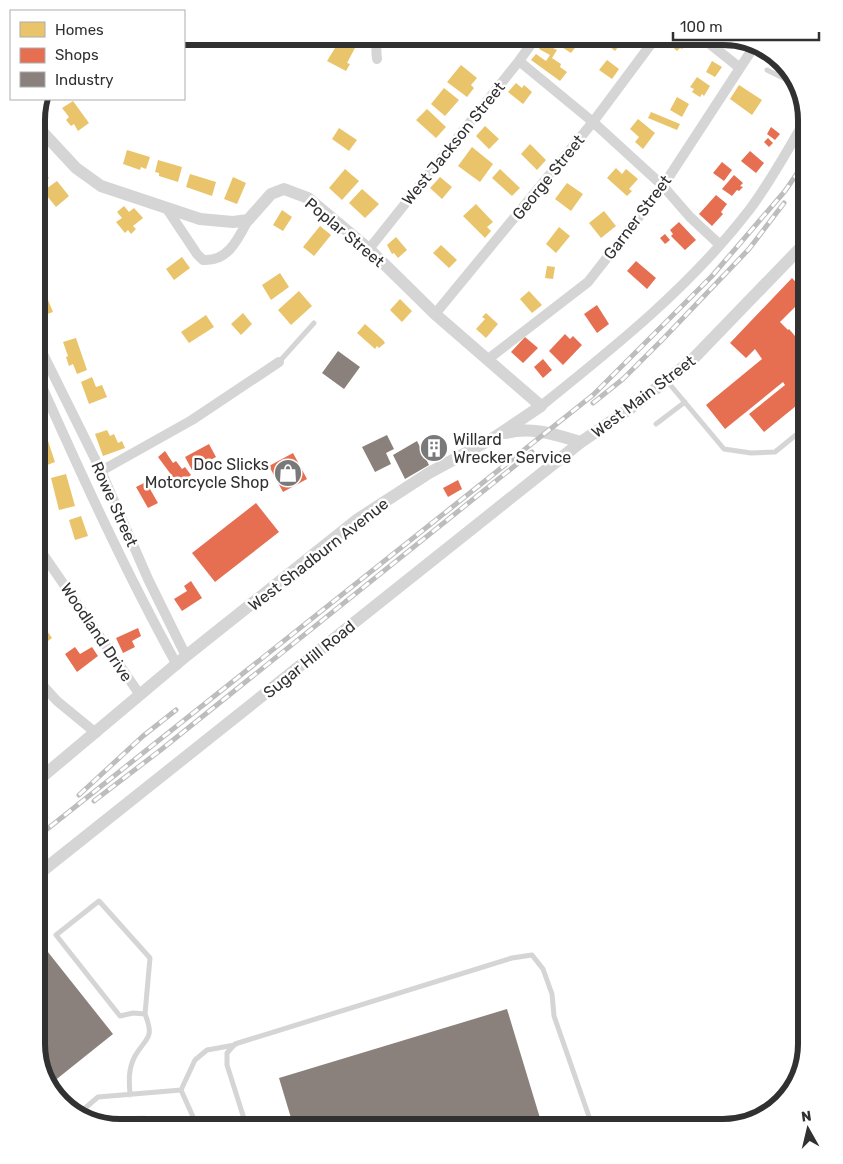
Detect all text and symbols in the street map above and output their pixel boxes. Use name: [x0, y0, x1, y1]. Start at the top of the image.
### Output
legend: [10, 10, 185, 100]
scale bar: [673, 10, 819, 42]
text: 100 m: [680, 18, 722, 36]
text: Homes: [55, 21, 104, 39]
text: Shops: [55, 46, 99, 64]
text: Industry: [55, 71, 114, 89]
street label: West Jackson Street: [398, 78, 509, 209]
street label: George Street: [508, 131, 588, 224]
street label: Garner Street: [600, 172, 675, 263]
street label: Poplar Street: [301, 194, 388, 271]
street label: West Main Street: [588, 351, 699, 442]
place label: Willard Wrecker Service: [453, 430, 571, 467]
building icon: Willard Wrecker Service: [419, 433, 449, 463]
place label: Doc Slicks Motorcycle Shop: [145, 455, 269, 492]
shop icon: Doc Slicks Motorcycle Shop: [273, 458, 303, 488]
street label: Rowe Street: [87, 459, 142, 550]
street label: West Shadburn Avenue: [245, 494, 392, 615]
street label: Woodland Drive: [57, 579, 137, 685]
street label: Sugar Hill Road: [260, 617, 359, 702]
north arrow: [783, 1104, 833, 1154]
text: N: [800, 1108, 812, 1126]

